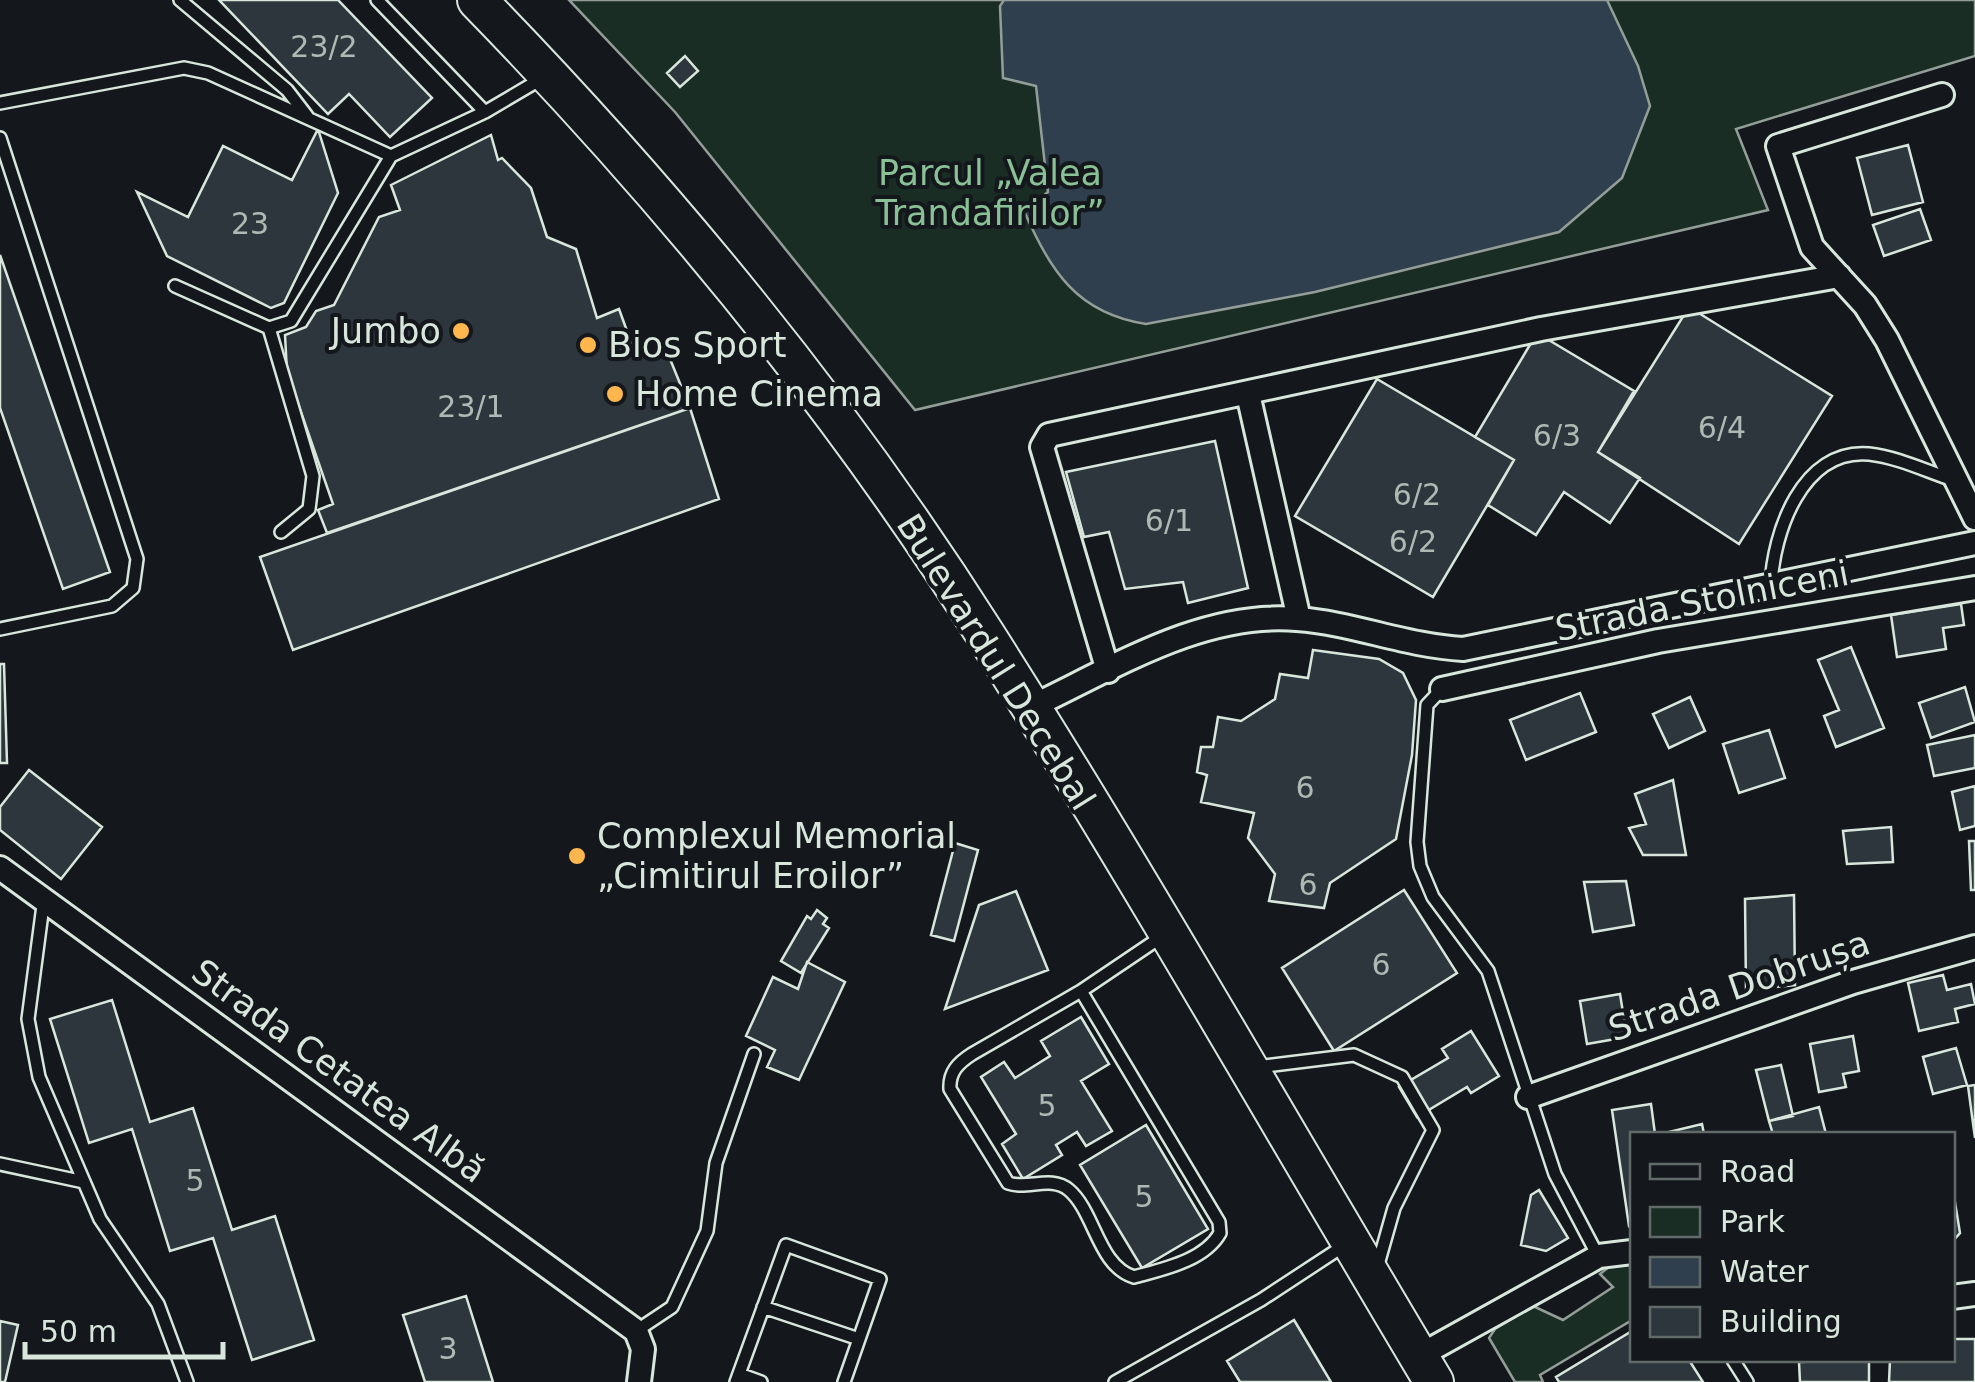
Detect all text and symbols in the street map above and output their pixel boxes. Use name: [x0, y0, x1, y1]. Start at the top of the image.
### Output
house number: 23/2: [290, 29, 358, 64]
park label: Parcul „Valea Trandafirilor”: [874, 153, 1105, 233]
house number: 23: [231, 206, 269, 241]
place label: Jumbo: [329, 311, 441, 351]
marker: Jumbo: [450, 320, 472, 342]
place label: Bios Sport: [608, 325, 786, 365]
marker: Bios Sport: [577, 334, 599, 356]
place label: Home Cinema: [635, 374, 883, 414]
marker: Home Cinema: [604, 383, 626, 405]
house number: 23/1: [437, 389, 505, 424]
house number: 6/4: [1698, 410, 1746, 445]
house number: 6/3: [1533, 418, 1581, 453]
house number: 6/2: [1393, 477, 1441, 512]
house number: 6/1: [1145, 503, 1193, 538]
street label: Bulevardul Decebal: [889, 507, 1103, 817]
house number: 6/2: [1389, 524, 1437, 559]
street label: Strada Stolniceni: [1552, 553, 1852, 649]
house number: 6: [1295, 770, 1315, 805]
place label: Complexul Memorial „Cimitirul Eroilor”: [597, 816, 956, 896]
marker: Complexul Memorial „Cimitirul Eroilor”: [566, 845, 588, 867]
house number: 6: [1298, 867, 1318, 902]
street label: Strada Dobrușa: [1603, 923, 1875, 1050]
house number: 6: [1371, 947, 1391, 982]
street label: Strada Cetatea Albă: [185, 951, 493, 1191]
house number: 5: [1037, 1088, 1057, 1123]
legend: [1630, 1132, 1955, 1362]
text: Road: [1720, 1154, 1795, 1189]
house number: 5: [185, 1163, 205, 1198]
house number: 5: [1134, 1179, 1154, 1214]
text: Park: [1720, 1204, 1785, 1239]
text: Water: [1720, 1254, 1809, 1289]
scale bar: [25, 1297, 222, 1359]
text: Building: [1720, 1304, 1842, 1339]
text: 50 m: [40, 1314, 117, 1349]
house number: 3: [438, 1331, 458, 1366]

